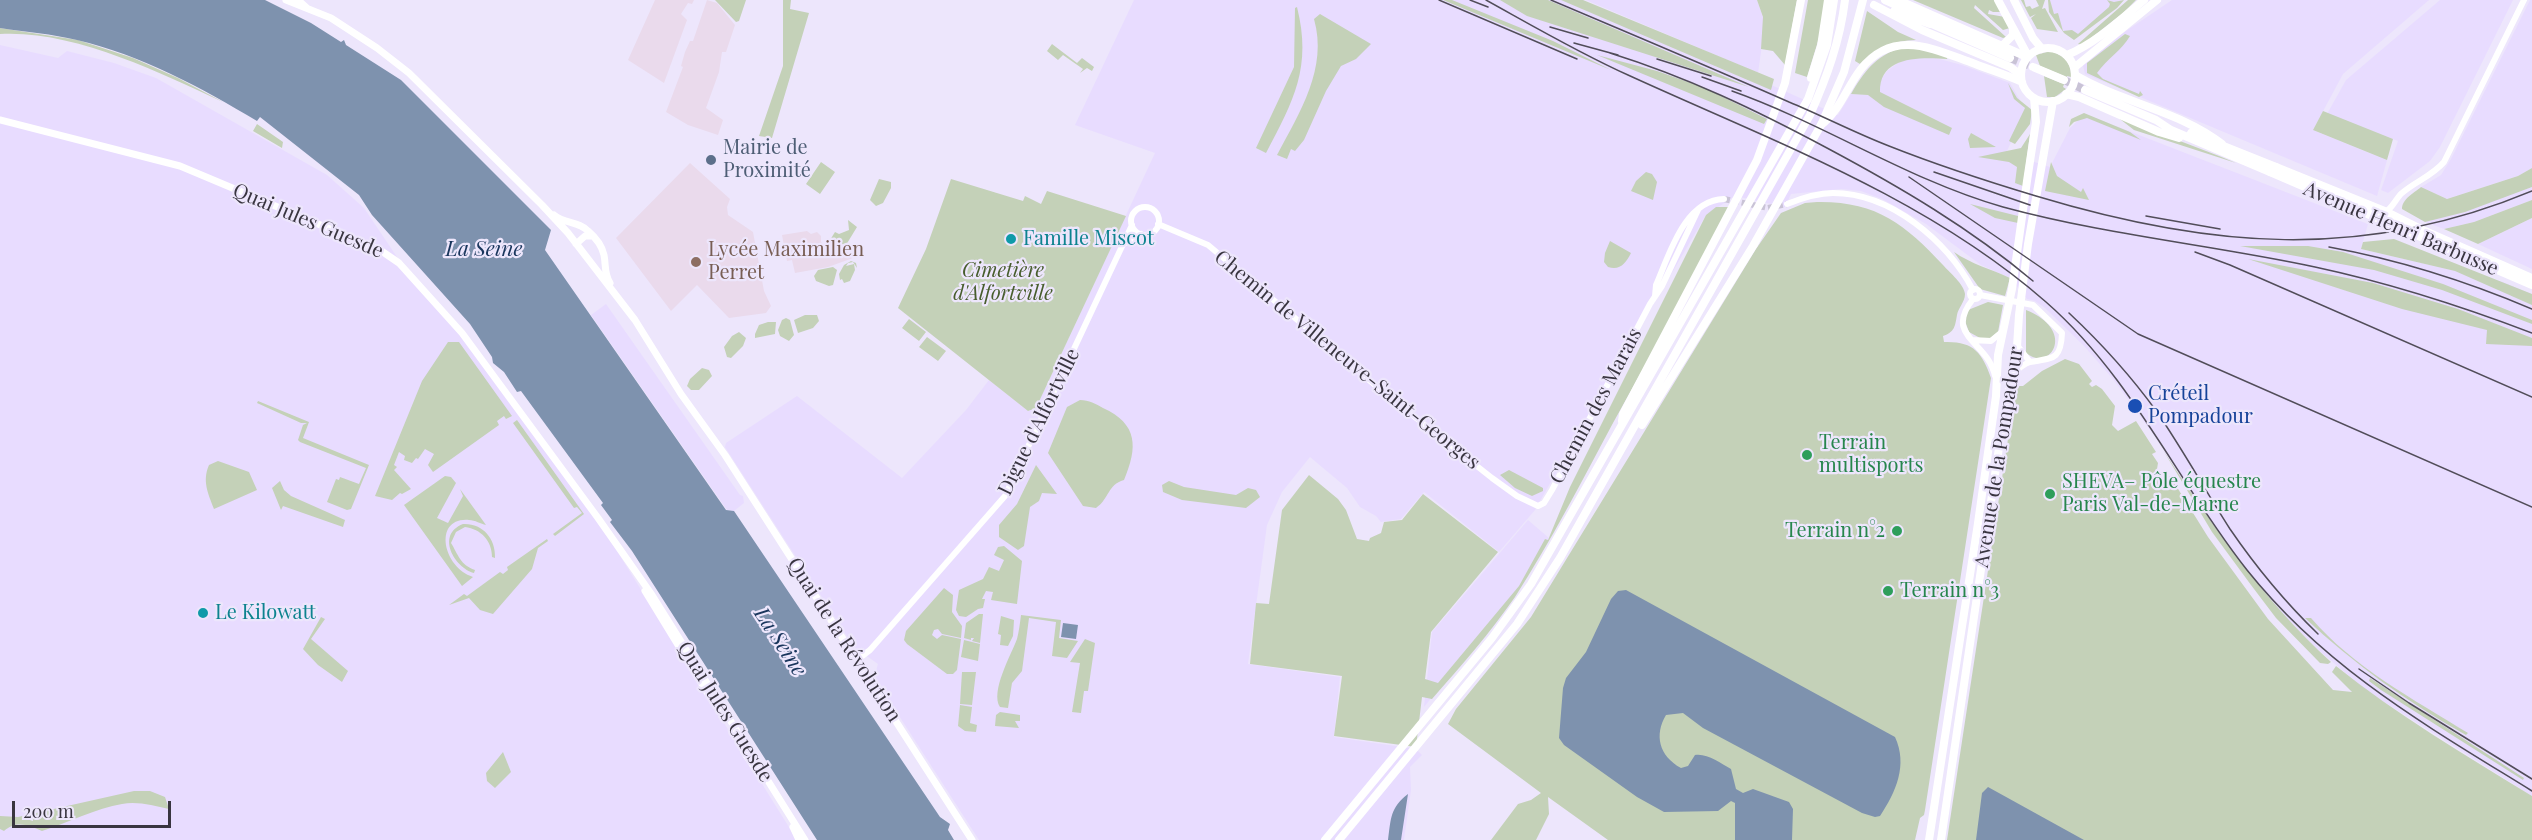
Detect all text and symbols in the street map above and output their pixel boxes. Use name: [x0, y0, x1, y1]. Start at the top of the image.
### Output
place label: Mairie de Proximité: [723, 136, 811, 183]
marker: Mairie de Proximité: [704, 153, 718, 167]
street label: Avenue Henri Barbusse: [2300, 177, 2502, 281]
street label: Quai Jules Guesde: [229, 178, 387, 264]
place label: Famille Miscot: [1023, 227, 1154, 251]
marker: Famille Miscot: [1004, 232, 1018, 246]
water label: La Seine: [446, 236, 522, 262]
place label: Lycée Maximilien Perret: [708, 238, 864, 285]
street label: Chemin de Villeneuve-Saint-Georges: [1209, 245, 1485, 475]
marker: Lycée Maximilien Perret: [689, 255, 703, 269]
park label: Cimetière d'Alfortville: [953, 259, 1053, 306]
street label: Chemin des Marais: [1545, 324, 1647, 488]
street label: Digue d'Alfortville: [993, 345, 1085, 499]
street label: Avenue de la Pompadour: [1970, 345, 2028, 569]
place label: Créteil Pompadour: [2148, 382, 2253, 429]
marker: Créteil Pompadour: [2126, 397, 2144, 415]
place label: Terrain multisports: [1819, 431, 1923, 478]
marker: Terrain multisports: [1800, 448, 1814, 462]
place label: SHEVA– Pôle équestre Paris Val-de-Marne: [2062, 470, 2261, 517]
marker: SHEVA– Pôle équestre Paris Val-de-Marne: [2043, 487, 2057, 501]
place label: Terrain n°2: [1785, 519, 1885, 543]
marker: Terrain n°2: [1890, 524, 1904, 538]
street label: Quai de la Révolution: [782, 553, 906, 727]
place label: Terrain n°3: [1900, 579, 1999, 603]
marker: Terrain n°3: [1881, 584, 1895, 598]
place label: Le Kilowatt: [215, 601, 316, 625]
water label: La Seine: [749, 603, 811, 681]
marker: Le Kilowatt: [196, 606, 210, 620]
street label: Quai Jules Guesde: [672, 637, 778, 787]
scale bar: [15, 789, 174, 827]
text: 200 m: [23, 799, 74, 823]

